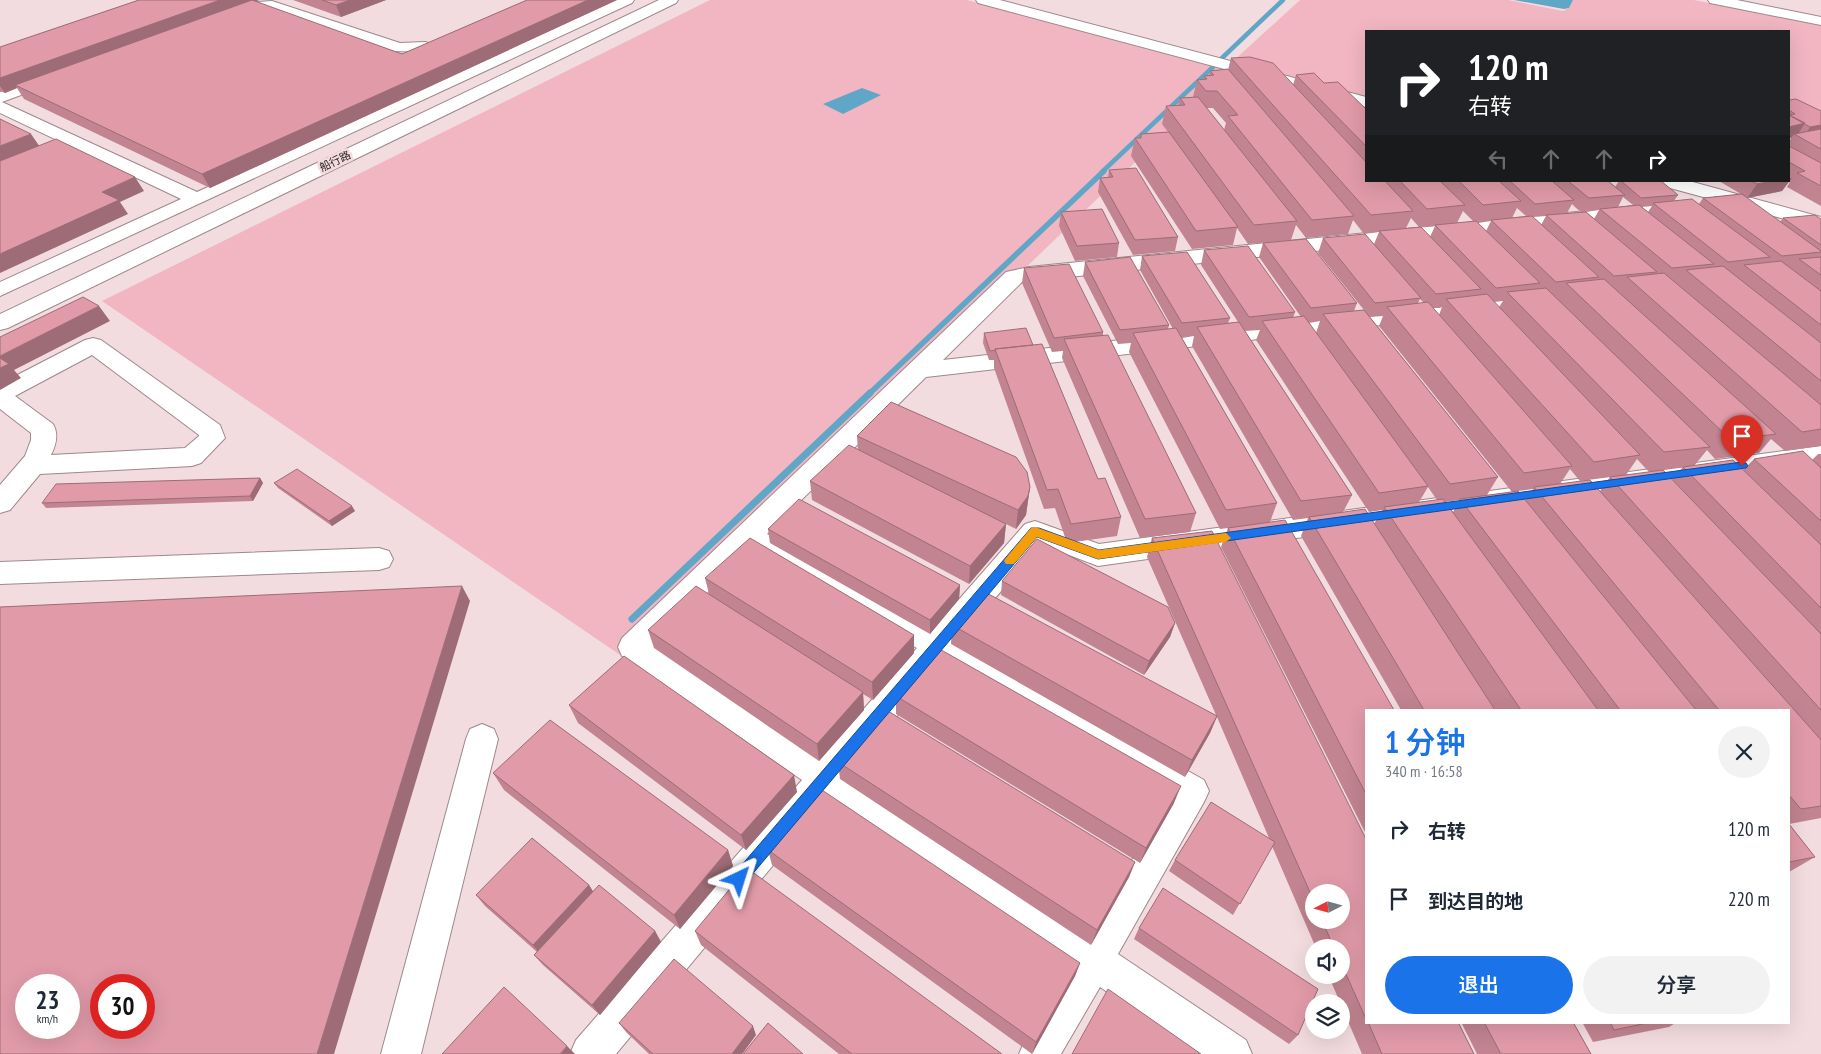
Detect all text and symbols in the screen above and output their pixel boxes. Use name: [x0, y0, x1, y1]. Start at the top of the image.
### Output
text: 120 m: [1468, 44, 1549, 90]
icon: right: [1385, 50, 1450, 115]
text: 右转: [1468, 92, 1512, 120]
icon: left: [1484, 145, 1512, 173]
icon: ahead: [1537, 145, 1565, 173]
icon: ahead: [1590, 145, 1618, 173]
icon: right: [1643, 145, 1671, 173]
street label: 船行路: [317, 147, 353, 175]
pin: [1721, 415, 1763, 466]
icon: arrive: [1728, 422, 1756, 450]
text: 1 分钟: [1385, 722, 1466, 761]
button: close: [1718, 726, 1770, 778]
text: 340 m · 16:58: [1385, 761, 1463, 781]
icon: right: [1385, 815, 1413, 843]
text: 120 m: [1728, 817, 1770, 841]
text: 右转: [1428, 819, 1466, 843]
position arrow: [712, 852, 764, 904]
north arrow: [1305, 884, 1350, 929]
map controls: [1305, 884, 1350, 1039]
icon: arrive: [1385, 885, 1413, 913]
text: 220 m: [1728, 887, 1770, 911]
text: 到达目的地: [1428, 889, 1523, 913]
button: sound: [1305, 939, 1350, 984]
button: 退出: [1385, 956, 1573, 1014]
button: 分享: [1583, 956, 1770, 1014]
speed limit sign: 30: [90, 974, 155, 1039]
text: 23: [36, 984, 59, 1016]
button: layers: [1305, 994, 1350, 1039]
text: km/h: [37, 1011, 58, 1026]

